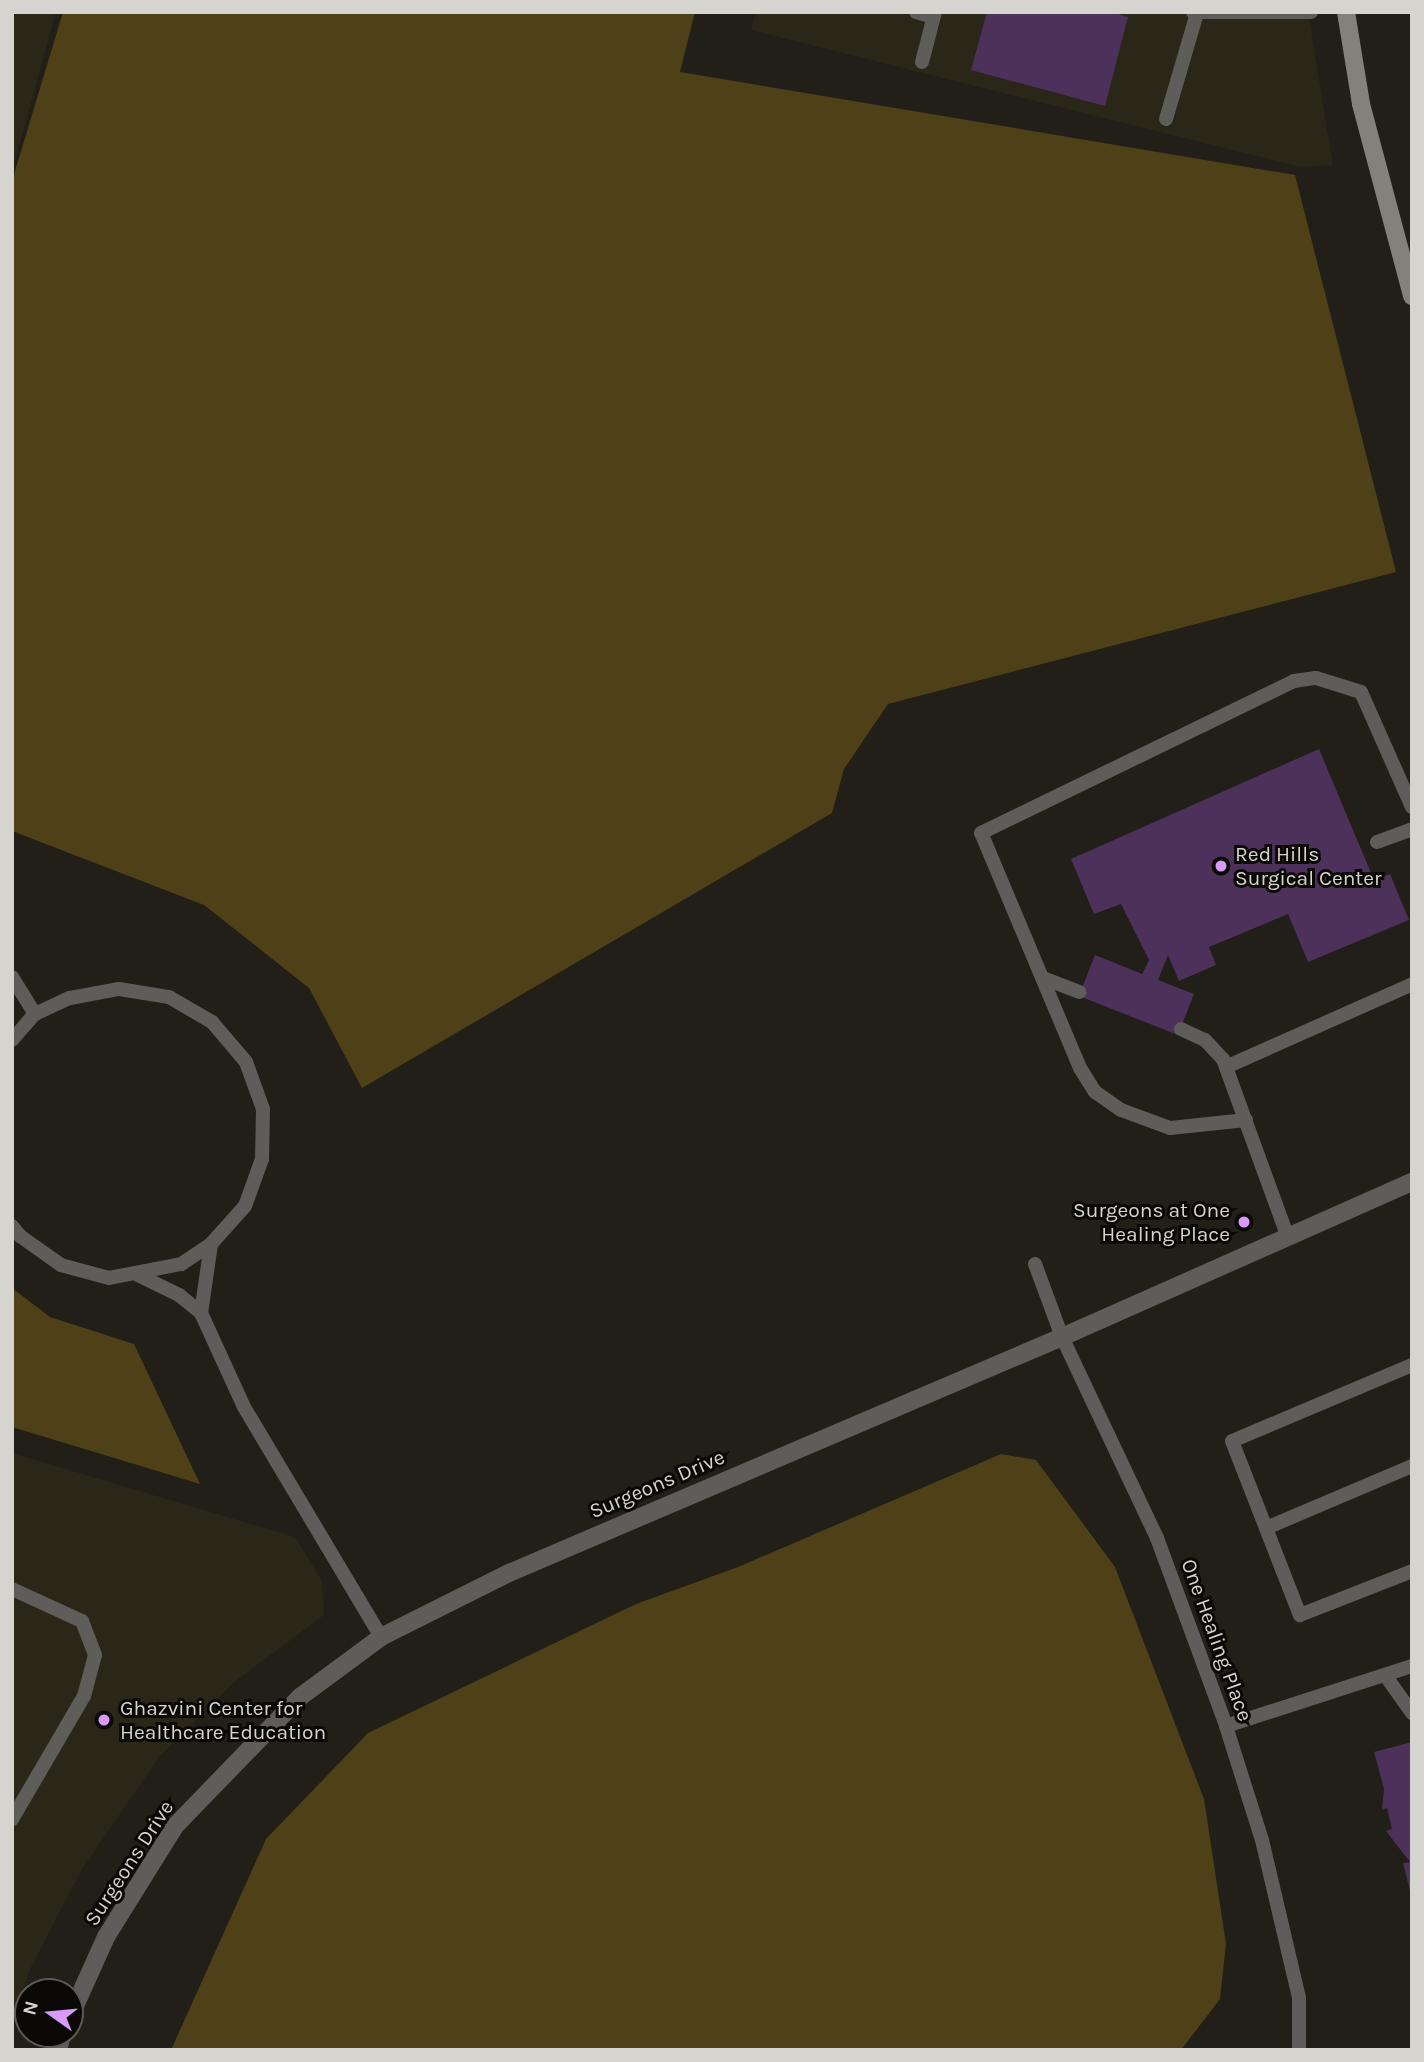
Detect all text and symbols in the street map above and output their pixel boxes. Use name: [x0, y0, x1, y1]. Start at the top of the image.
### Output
place label: Red Hills Surgical Center: [1235, 841, 1382, 891]
marker: Red Hills Surgical Center: [1213, 858, 1229, 874]
place label: Surgeons at One Healing Place: [1073, 1197, 1230, 1247]
marker: Surgeons at One Healing Place: [1236, 1214, 1252, 1230]
street label: Surgeons Drive: [586, 1444, 728, 1524]
street label: One Healing Place: [1176, 1555, 1258, 1725]
place label: Ghazvini Center for Healthcare Education: [120, 1695, 326, 1745]
marker: Ghazvini Center for Healthcare Education: [94, 1710, 114, 1730]
street label: Surgeons Drive: [79, 1796, 179, 1930]
north arrow: [14, 1978, 84, 2048]
text: N: [18, 1999, 43, 2018]

